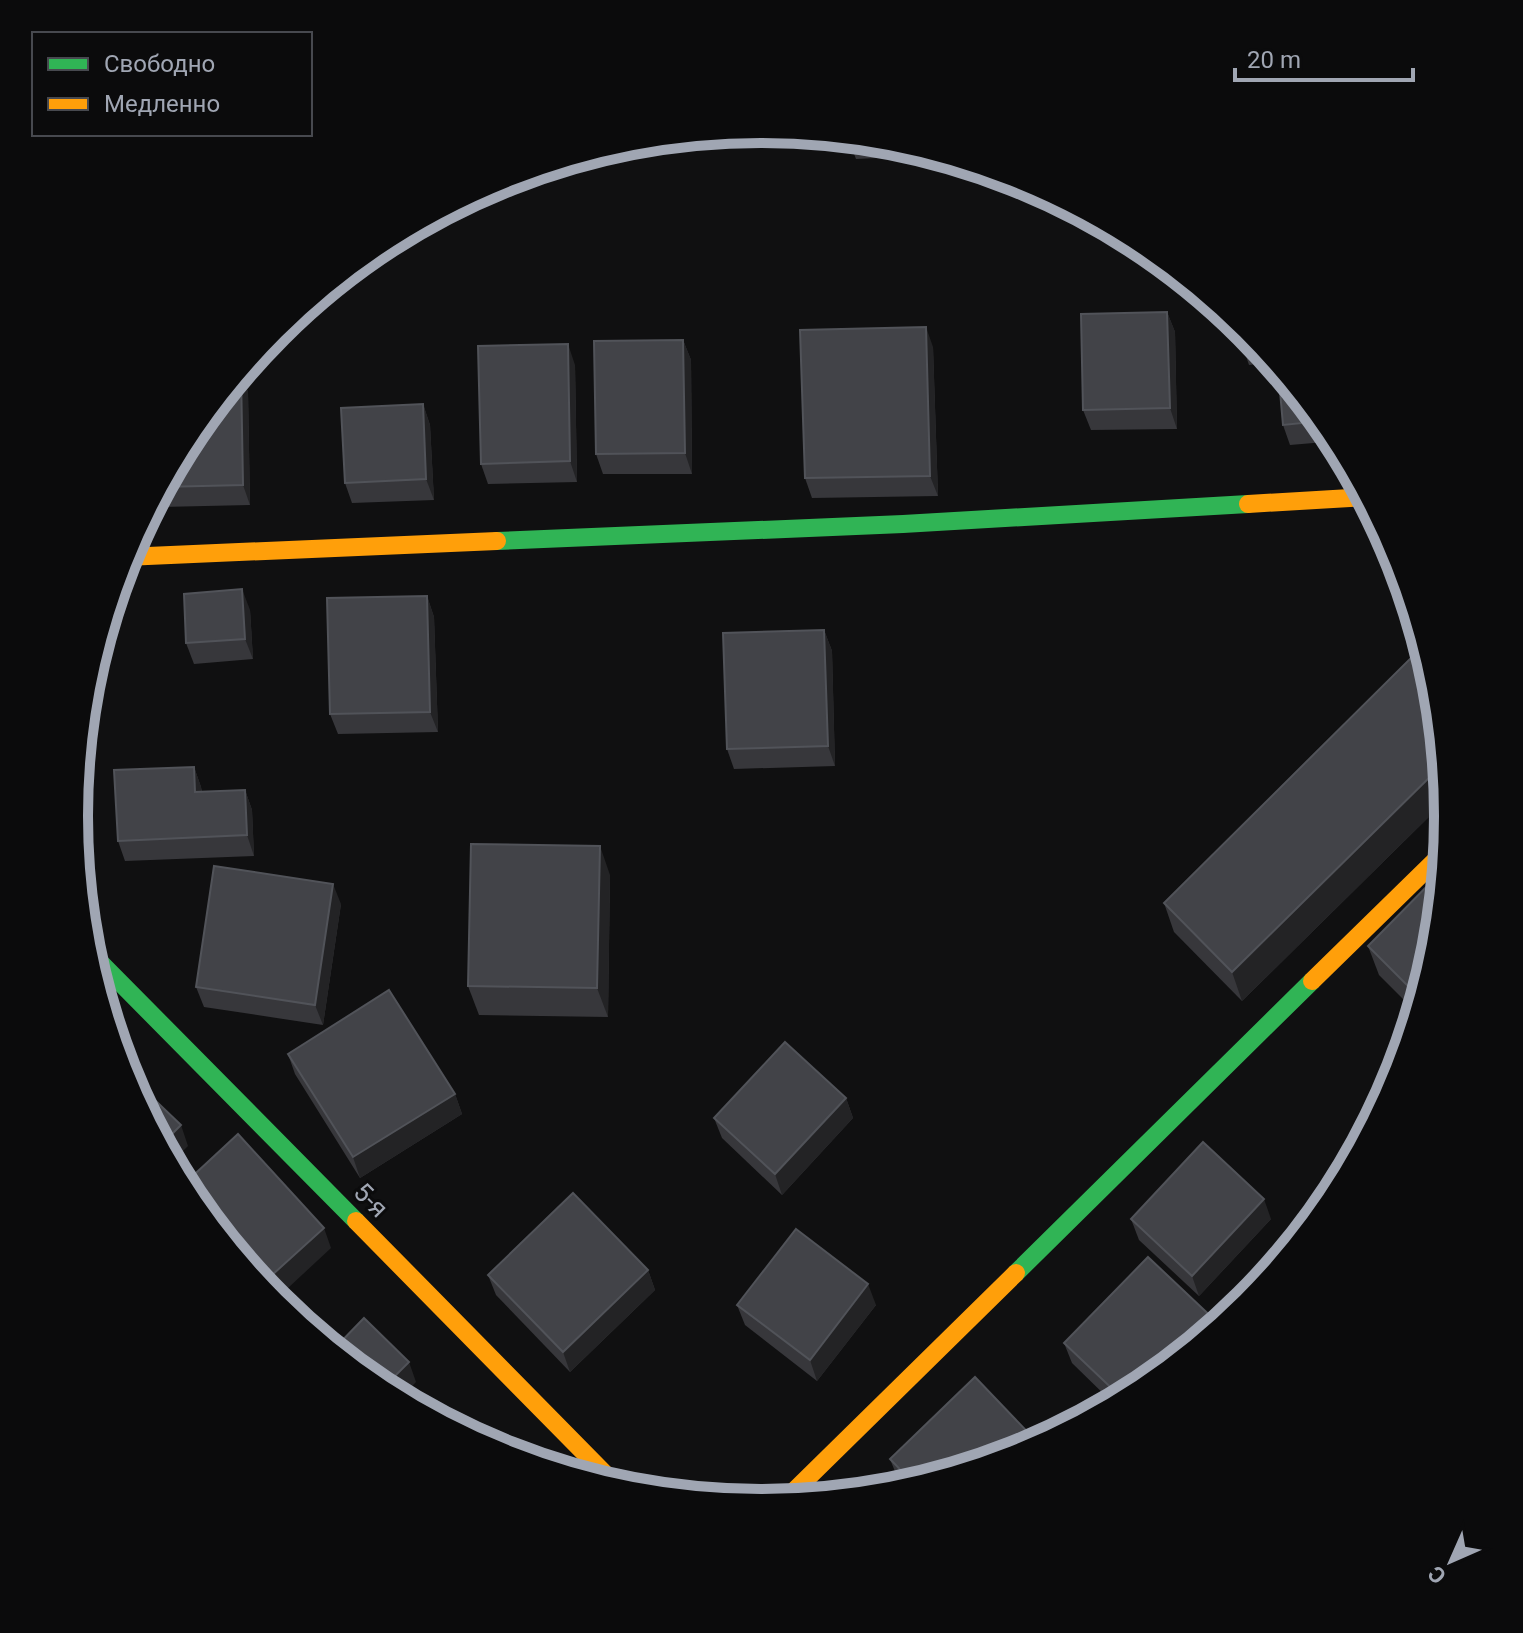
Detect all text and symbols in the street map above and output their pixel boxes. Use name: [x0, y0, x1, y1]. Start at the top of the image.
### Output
legend: [32, 32, 312, 136]
scale bar: [1235, 32, 1413, 82]
text: 20 m: [1247, 46, 1301, 74]
text: Свободно: [104, 50, 215, 78]
text: Медленно: [104, 90, 220, 118]
street label: 5-я: [348, 1177, 394, 1223]
north arrow: [1411, 1521, 1491, 1601]
text: С: [1423, 1561, 1451, 1589]

